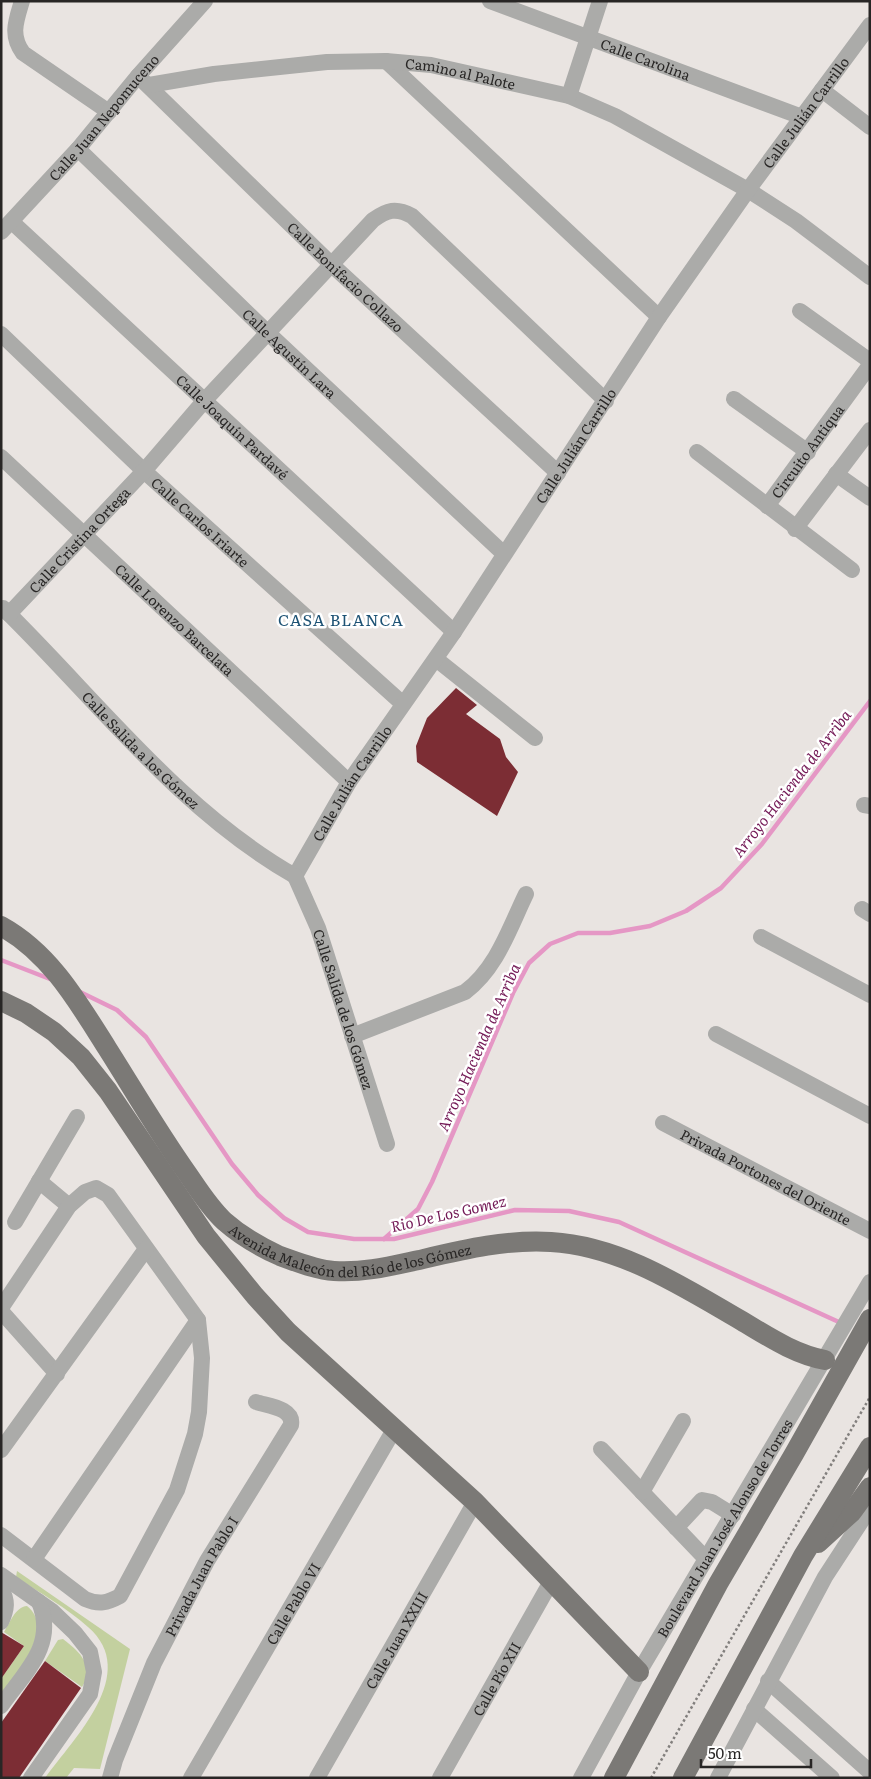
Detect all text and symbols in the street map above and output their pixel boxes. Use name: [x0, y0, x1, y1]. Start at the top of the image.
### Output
street label: Calle Carolina: [598, 33, 694, 85]
street label: Calle Juan Nepomuceno: [44, 49, 163, 185]
street label: Calle Julián Carrillo: [757, 52, 853, 172]
street label: Camino al Palote: [404, 53, 517, 94]
street label: Calle Bonifacio Collazo: [283, 217, 408, 336]
street label: Calle Agustín Lara: [238, 304, 341, 403]
street label: Calle Joaquín Pardavé: [172, 370, 293, 484]
street label: Calle Julián Carrillo: [530, 384, 620, 507]
street label: Circuito Antiqua: [766, 400, 848, 502]
street label: Calle Carlos Iriarte: [147, 472, 254, 571]
street label: Calle Cristina Ortega: [24, 482, 134, 597]
street label: Calle Lorenzo Barcelata: [111, 559, 239, 680]
district label: CASA BLANCA: [278, 607, 404, 631]
street label: Calle Salida a los Gómez: [78, 687, 204, 813]
water label: Arroyo Hacienda de Arriba: [726, 704, 856, 862]
street label: Calle Julián Carrillo: [307, 721, 396, 845]
street label: Calle Salida de los Gómez: [309, 927, 379, 1092]
water label: Arroyo Hacienda de Arriba: [431, 959, 526, 1135]
street label: Privada Portones del Oriente: [677, 1124, 855, 1229]
water label: Rio De Los Gomez: [388, 1189, 508, 1237]
street label: Avenida Malecón del Río de los Gómez: [225, 1219, 473, 1281]
street label: Boulevard Juan José Alonso de Torres: [652, 1415, 797, 1641]
street label: Privada Juan Pablo I: [160, 1512, 242, 1640]
street label: Calle Pablo VI: [261, 1559, 325, 1648]
street label: Calle Juan XXIII: [360, 1588, 432, 1692]
street label: Calle Pío XII: [467, 1638, 525, 1719]
scale bar: [701, 1736, 811, 1768]
text: 50 m: [708, 1741, 742, 1764]

